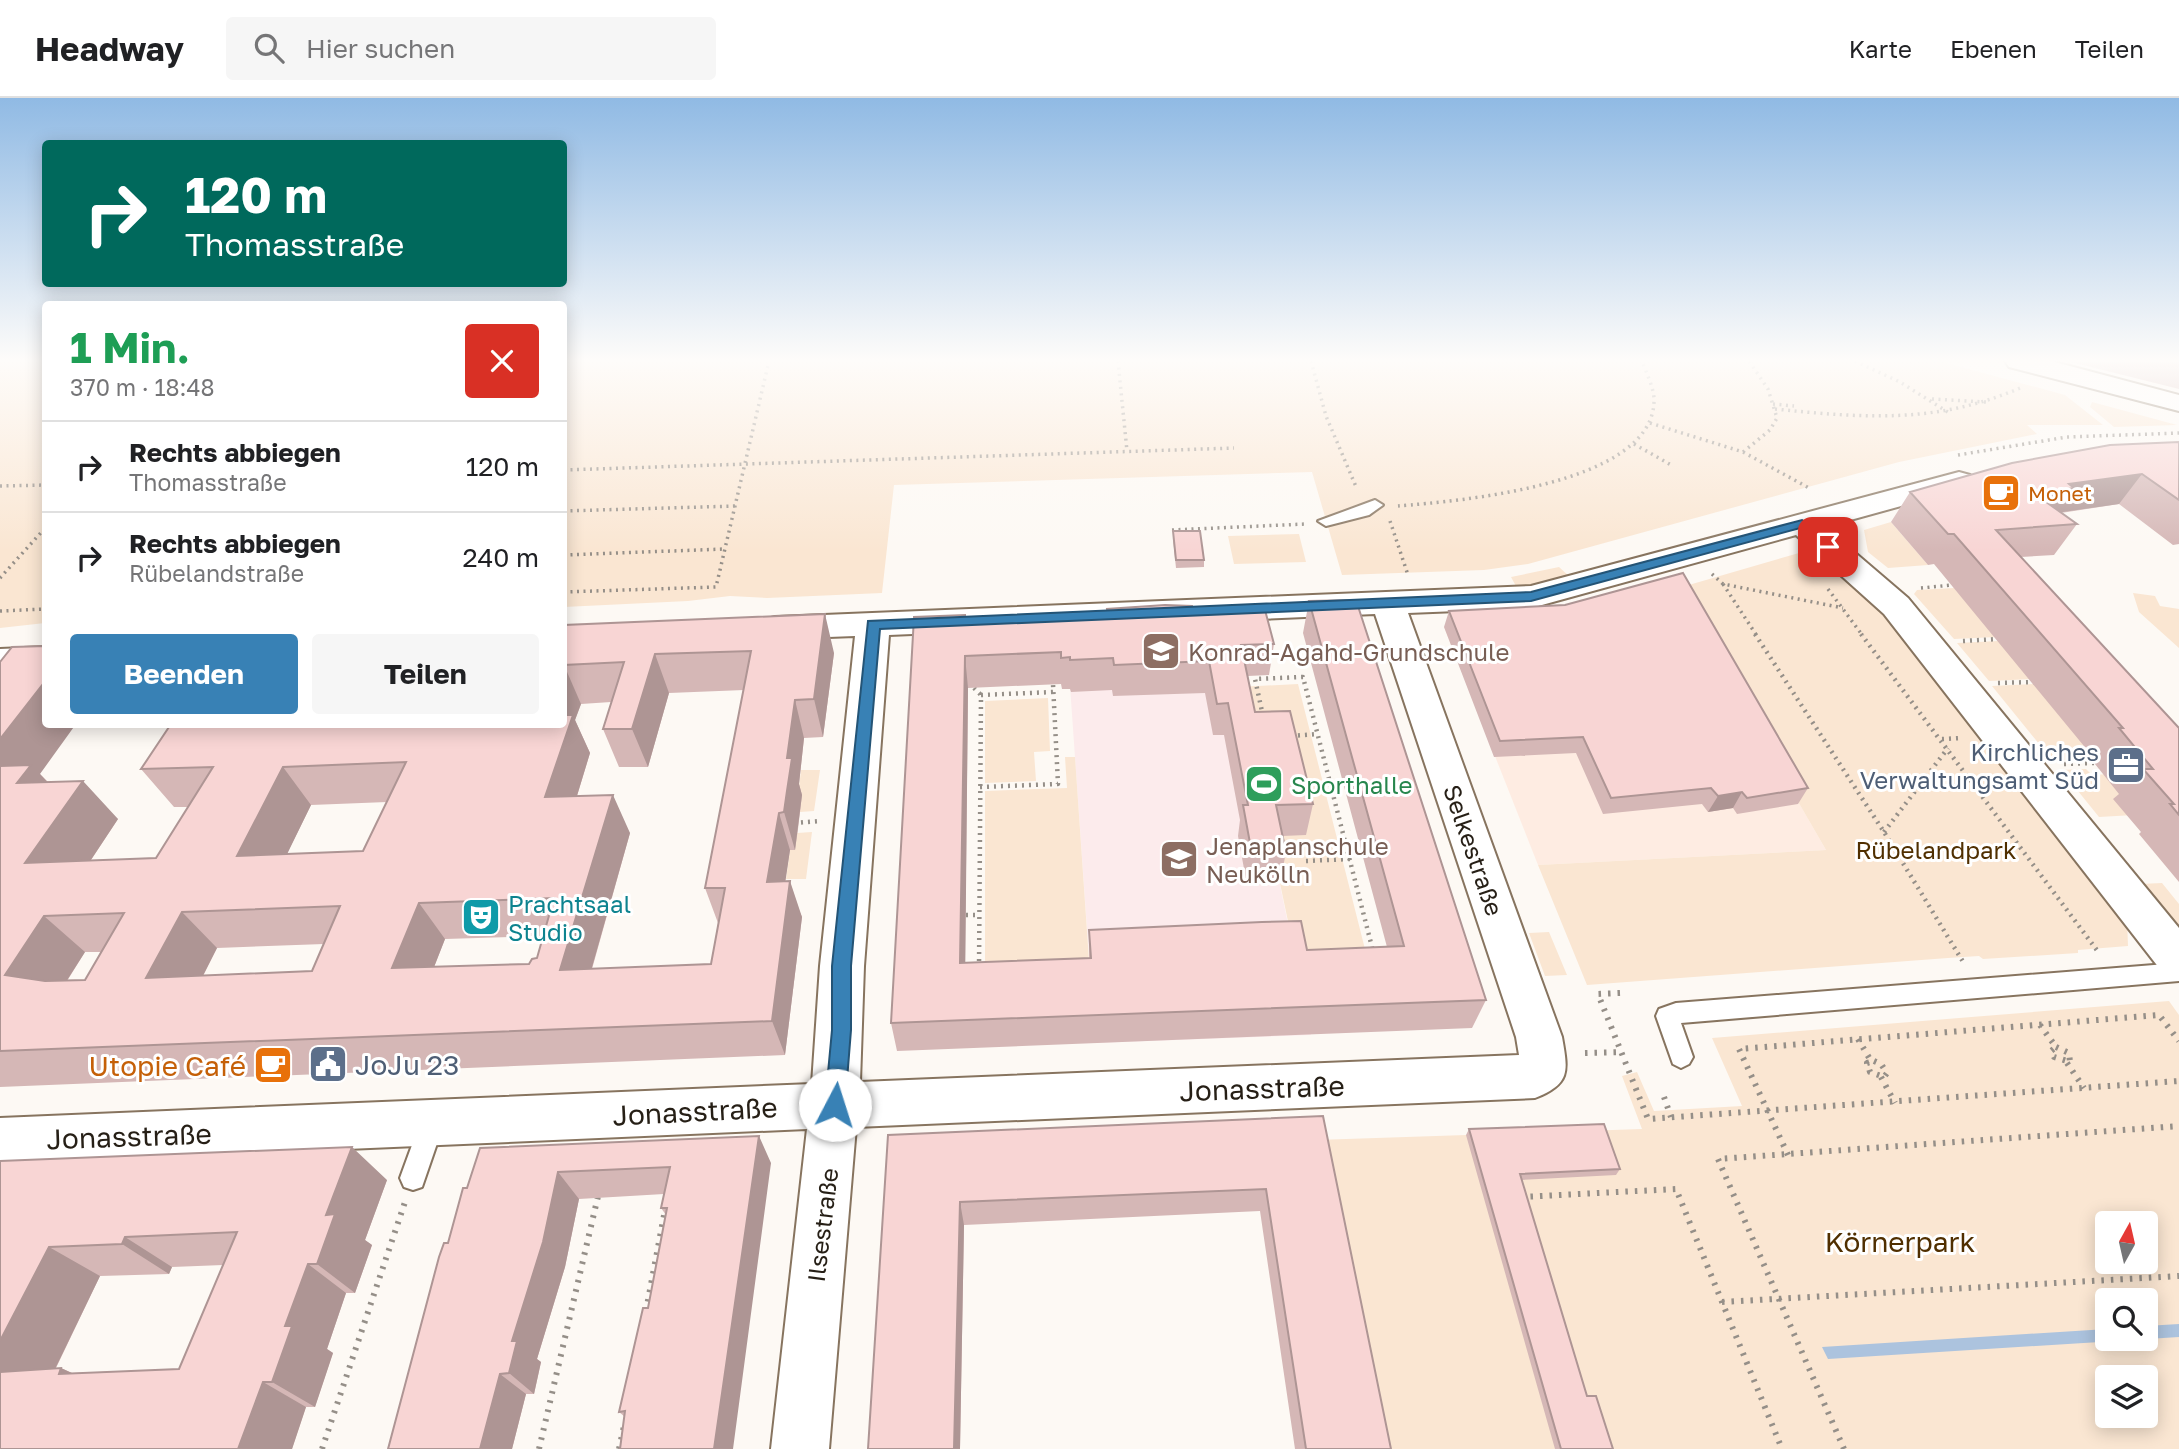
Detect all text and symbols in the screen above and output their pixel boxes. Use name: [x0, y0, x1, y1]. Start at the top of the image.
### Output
search box: [226, 17, 716, 80]
text: Headway: [35, 29, 184, 68]
icon: search: [250, 29, 288, 67]
text: Hier suchen: [306, 33, 455, 64]
text: Karte: [1849, 34, 1912, 63]
text: Ebenen: [1950, 34, 2037, 63]
text: Teilen: [2075, 34, 2144, 63]
text: 120 m: [185, 165, 327, 224]
icon: right: [70, 168, 161, 259]
text: Thomasstraße: [185, 225, 404, 263]
text: 1 Min.: [70, 322, 190, 372]
button: close: [465, 324, 539, 398]
text: 370 m · 18:48: [70, 373, 215, 401]
text: Rechts abbiegen: [129, 437, 341, 468]
icon: right: [70, 448, 108, 486]
text: 120 m: [466, 451, 539, 482]
text: Thomasstraße: [129, 468, 287, 496]
cafe icon: Monet: [1980, 472, 2022, 514]
place label: Monet: [2028, 480, 2092, 506]
pin: [1798, 517, 1858, 577]
text: Rechts abbiegen: [129, 528, 341, 559]
icon: arrive: [1809, 528, 1847, 566]
icon: right: [70, 539, 108, 577]
text: 240 m: [462, 542, 539, 573]
text: Rübelandstraße: [129, 559, 304, 587]
school or university icon: Konrad-Agahd-Grundschule: [1140, 630, 1182, 672]
button: Beenden: [70, 634, 298, 714]
button: Teilen: [312, 634, 539, 714]
place label: Konrad-Agahd-Grundschule: [1188, 637, 1509, 666]
place label: Kirchliches Verwaltungsamt Süd: [1860, 737, 2099, 794]
office icon: Kirchliches Verwaltungsamt Süd: [2105, 744, 2147, 786]
sports icon: Sporthalle: [1243, 763, 1285, 805]
place label: Sporthalle: [1291, 770, 1412, 799]
street label: Selkestraße: [1438, 781, 1510, 919]
place label: Jenaplanschule Neukölln: [1206, 831, 1389, 888]
park label: Rübelandpark: [1855, 835, 2017, 864]
school or university icon: Jenaplanschule Neukölln: [1158, 838, 1200, 880]
place label: Prachtsaal Studio: [508, 889, 631, 946]
theatre icon: Prachtsaal Studio: [460, 896, 502, 938]
public building icon: JoJu 23: [307, 1043, 349, 1085]
cafe icon: Utopie Café: [252, 1044, 294, 1086]
place label: JoJu 23: [355, 1048, 459, 1081]
place label: Utopie Café: [89, 1049, 246, 1082]
position arrow: [798, 1068, 872, 1142]
street label: Jonasstraße: [1179, 1069, 1345, 1107]
street label: Jonasstraße: [612, 1090, 778, 1132]
street label: Jonasstraße: [46, 1117, 212, 1155]
street label: Ilsestraße: [801, 1166, 843, 1284]
north arrow: [2095, 1211, 2158, 1274]
map controls: [2095, 1211, 2158, 1428]
park label: Körnerpark: [1825, 1225, 1975, 1258]
button: search: [2095, 1288, 2158, 1351]
button: layers: [2095, 1365, 2158, 1428]

